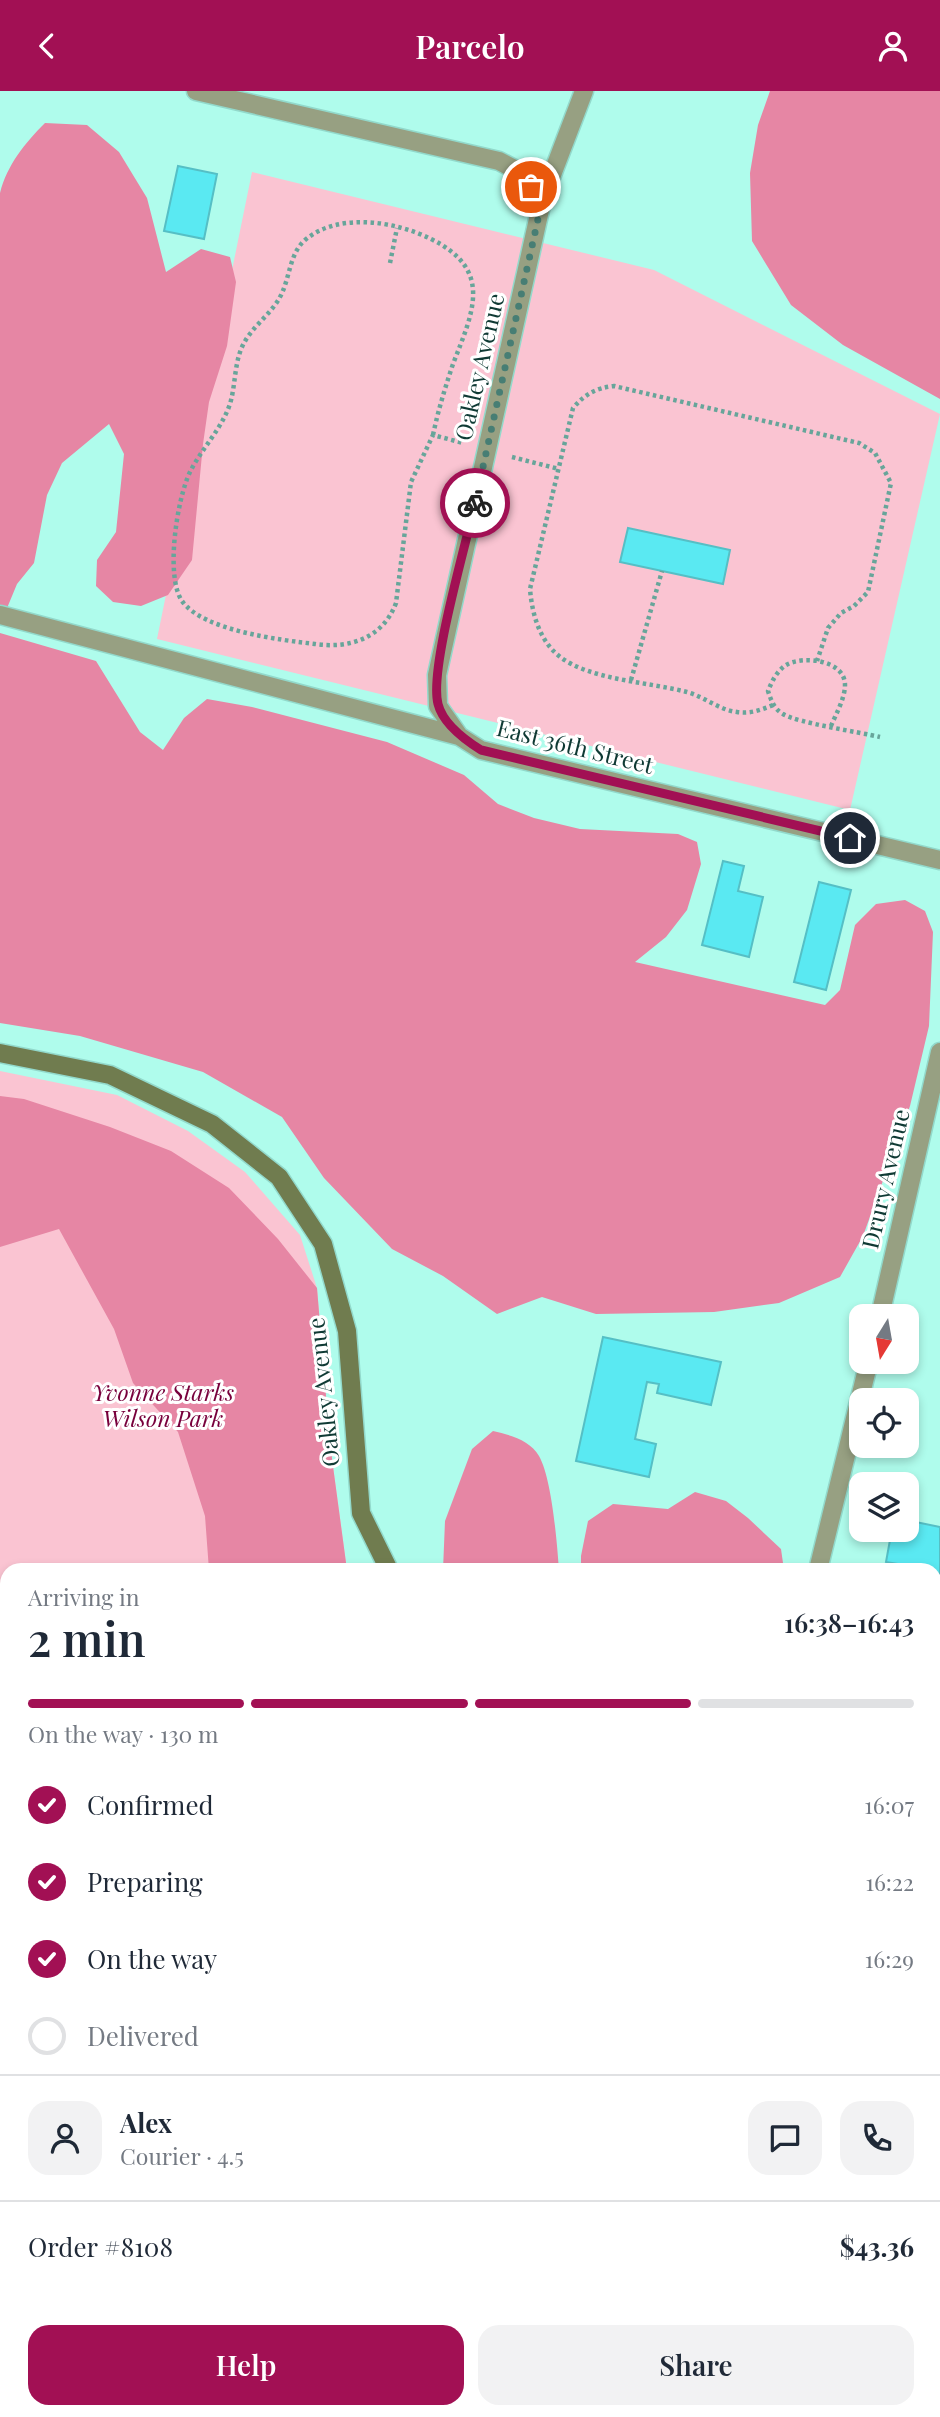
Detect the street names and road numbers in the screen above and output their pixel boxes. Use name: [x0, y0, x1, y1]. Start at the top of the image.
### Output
street label: Oakley Avenue: [447, 290, 511, 443]
street label: East 36th Street: [494, 711, 658, 780]
street label: Drury Avenue: [853, 1106, 916, 1251]
street label: Oakley Avenue: [299, 1316, 346, 1468]

